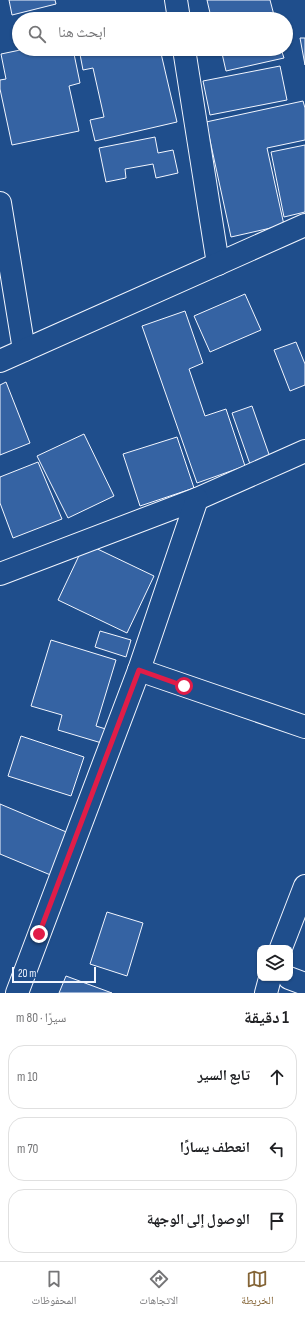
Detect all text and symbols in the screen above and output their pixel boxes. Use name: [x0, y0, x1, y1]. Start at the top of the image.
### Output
search box: [12, 12, 293, 56]
icon: search: [26, 23, 48, 45]
text: ابحث هنا: [58, 23, 106, 42]
route start: [175, 677, 193, 695]
route end: [30, 925, 48, 943]
map controls: [257, 945, 293, 981]
button: layers: [257, 945, 293, 981]
scale bar: [12, 965, 96, 984]
text: 20 m: [18, 967, 36, 980]
text: 1 دقيقة: [244, 1008, 289, 1028]
text: سيرًا · 80 m: [16, 1010, 66, 1026]
text: تابع السير: [198, 1066, 250, 1085]
icon: ahead: [266, 1066, 288, 1088]
text: 10 m: [17, 1069, 38, 1085]
text: انعطف يسارًا: [180, 1138, 250, 1157]
icon: left: [266, 1138, 288, 1160]
text: 70 m: [17, 1141, 38, 1157]
text: الوصول إلى الوجهة: [147, 1210, 250, 1229]
icon: arrive: [266, 1210, 288, 1232]
tab: المحفوظات: [31, 1268, 76, 1311]
tab: الاتجاهات: [139, 1268, 178, 1311]
tab: الخريطة: [241, 1268, 274, 1311]

